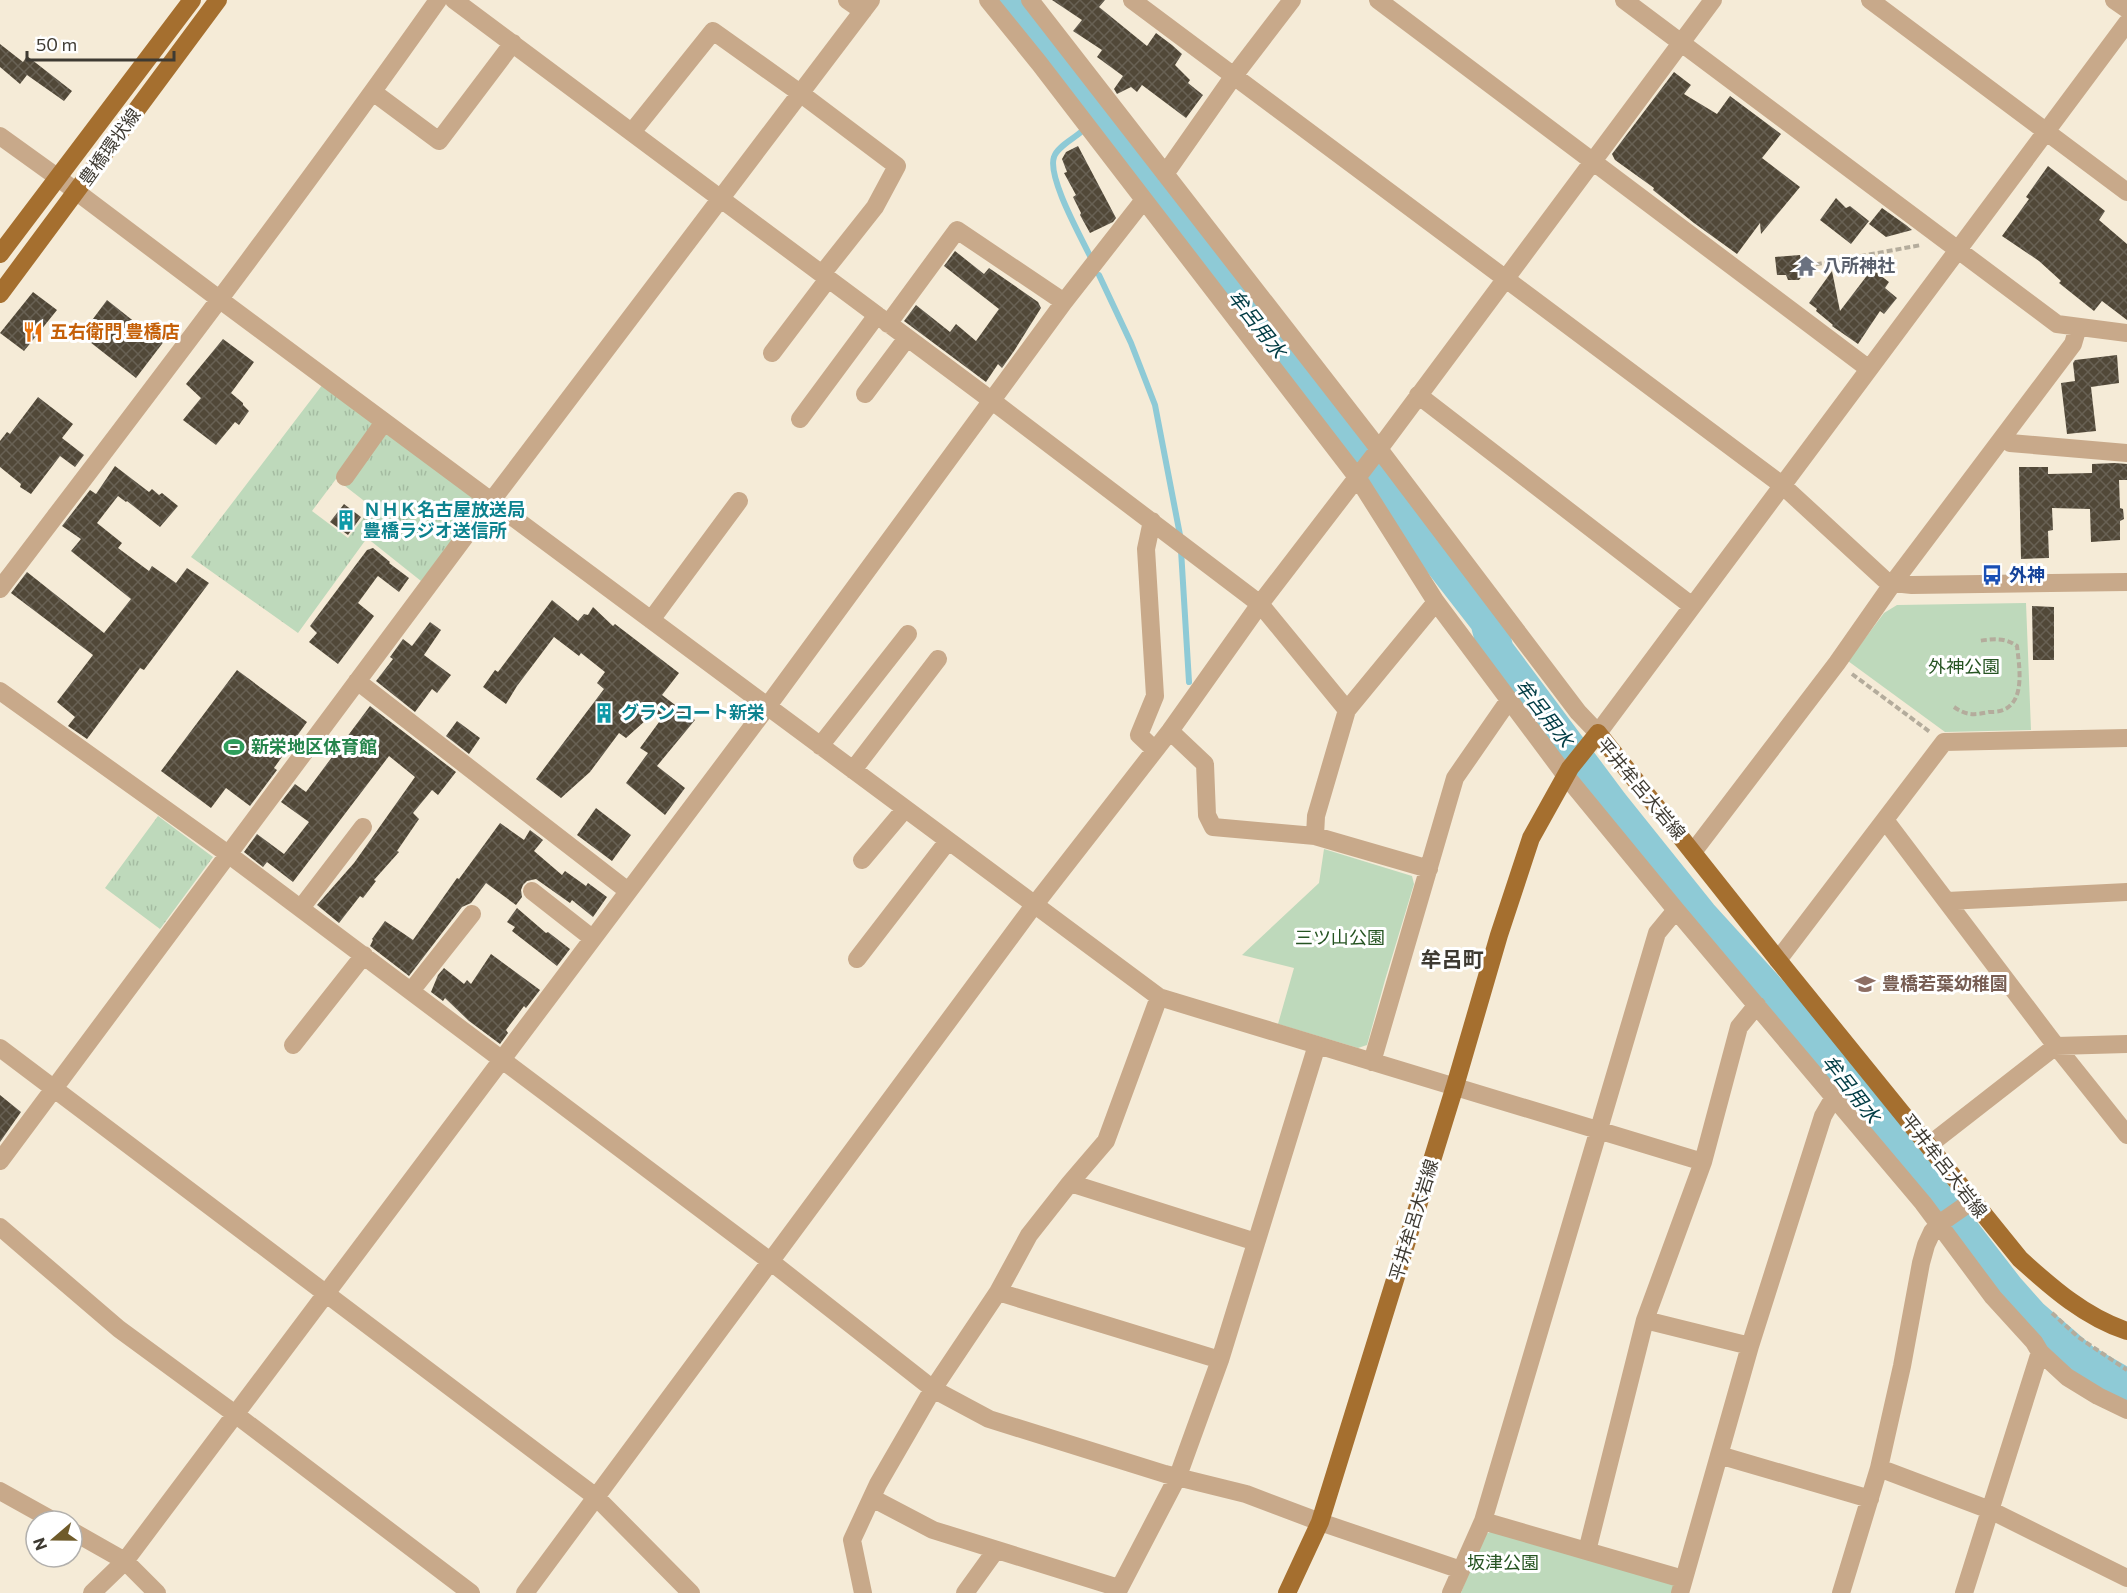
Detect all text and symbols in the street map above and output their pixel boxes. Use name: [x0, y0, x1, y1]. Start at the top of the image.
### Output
scale bar: [27, 24, 174, 62]
text: 50 m: [36, 33, 77, 55]
street label: 豊橋環状線: [74, 104, 145, 189]
temple icon: 八所神社: [1794, 254, 1818, 278]
place label: 八所神社: [1823, 254, 1895, 276]
water label: 牟呂用水: [1224, 284, 1293, 364]
restaurant icon: 五右衛門 豊橋店: [21, 320, 45, 344]
place label: 五右衛門 豊橋店: [50, 320, 179, 342]
place label: ＮＨＫ名古屋放送局 豊橋ラジオ送信所: [363, 498, 525, 541]
building icon: ＮＨＫ名古屋放送局 豊橋ラジオ送信所: [334, 508, 358, 532]
bus stop icon: 外神: [1980, 563, 2004, 587]
place label: 外神: [2009, 563, 2045, 585]
park label: 外神公園: [1928, 655, 2000, 677]
water label: 牟呂用水: [1511, 673, 1580, 753]
building icon: グランコート新栄: [592, 701, 616, 725]
place label: グランコート新栄: [621, 701, 765, 723]
street label: 平井牟呂大岩線: [1593, 733, 1691, 844]
sports icon: 新栄地区体育館: [222, 735, 246, 759]
place label: 新栄地区体育館: [251, 735, 377, 757]
park label: 三ツ山公園: [1295, 926, 1385, 948]
district label: 牟呂町: [1421, 946, 1484, 971]
school or university icon: 豊橋若葉幼稚園: [1853, 972, 1877, 996]
place label: 豊橋若葉幼稚園: [1882, 972, 2008, 994]
water label: 牟呂用水: [1818, 1049, 1887, 1129]
street label: 平井牟呂大岩線: [1897, 1109, 1992, 1222]
street label: 平井牟呂大岩線: [1384, 1156, 1442, 1283]
north arrow: [24, 1509, 84, 1569]
text: N: [28, 1535, 50, 1553]
park label: 坂津公園: [1467, 1551, 1539, 1573]

